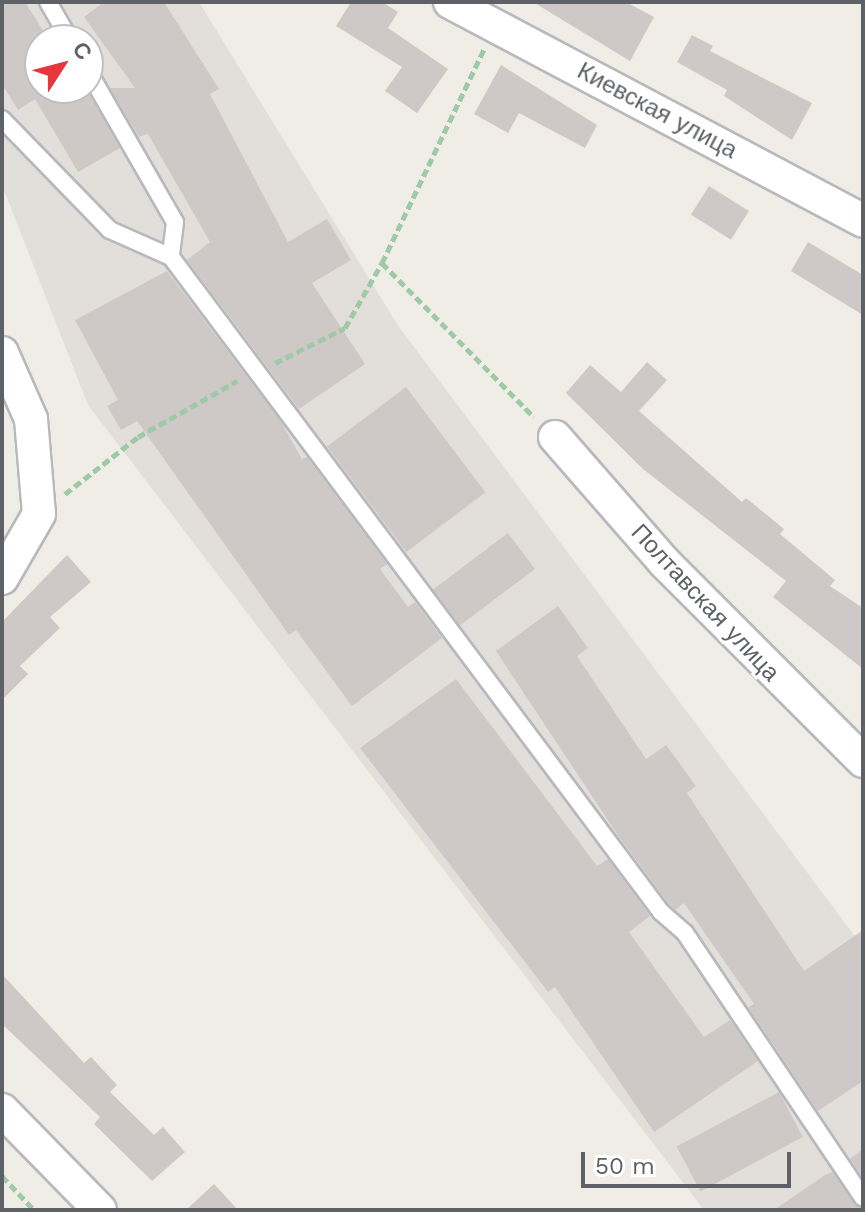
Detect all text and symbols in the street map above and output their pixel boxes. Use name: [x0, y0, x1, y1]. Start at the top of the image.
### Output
north arrow: [24, 24, 104, 104]
text: С: [67, 37, 97, 65]
street label: Киевская улица: [572, 57, 742, 165]
street label: Полтавская улица: [625, 519, 785, 687]
scale bar: [585, 1136, 795, 1186]
text: 50 m: [595, 1152, 655, 1180]

